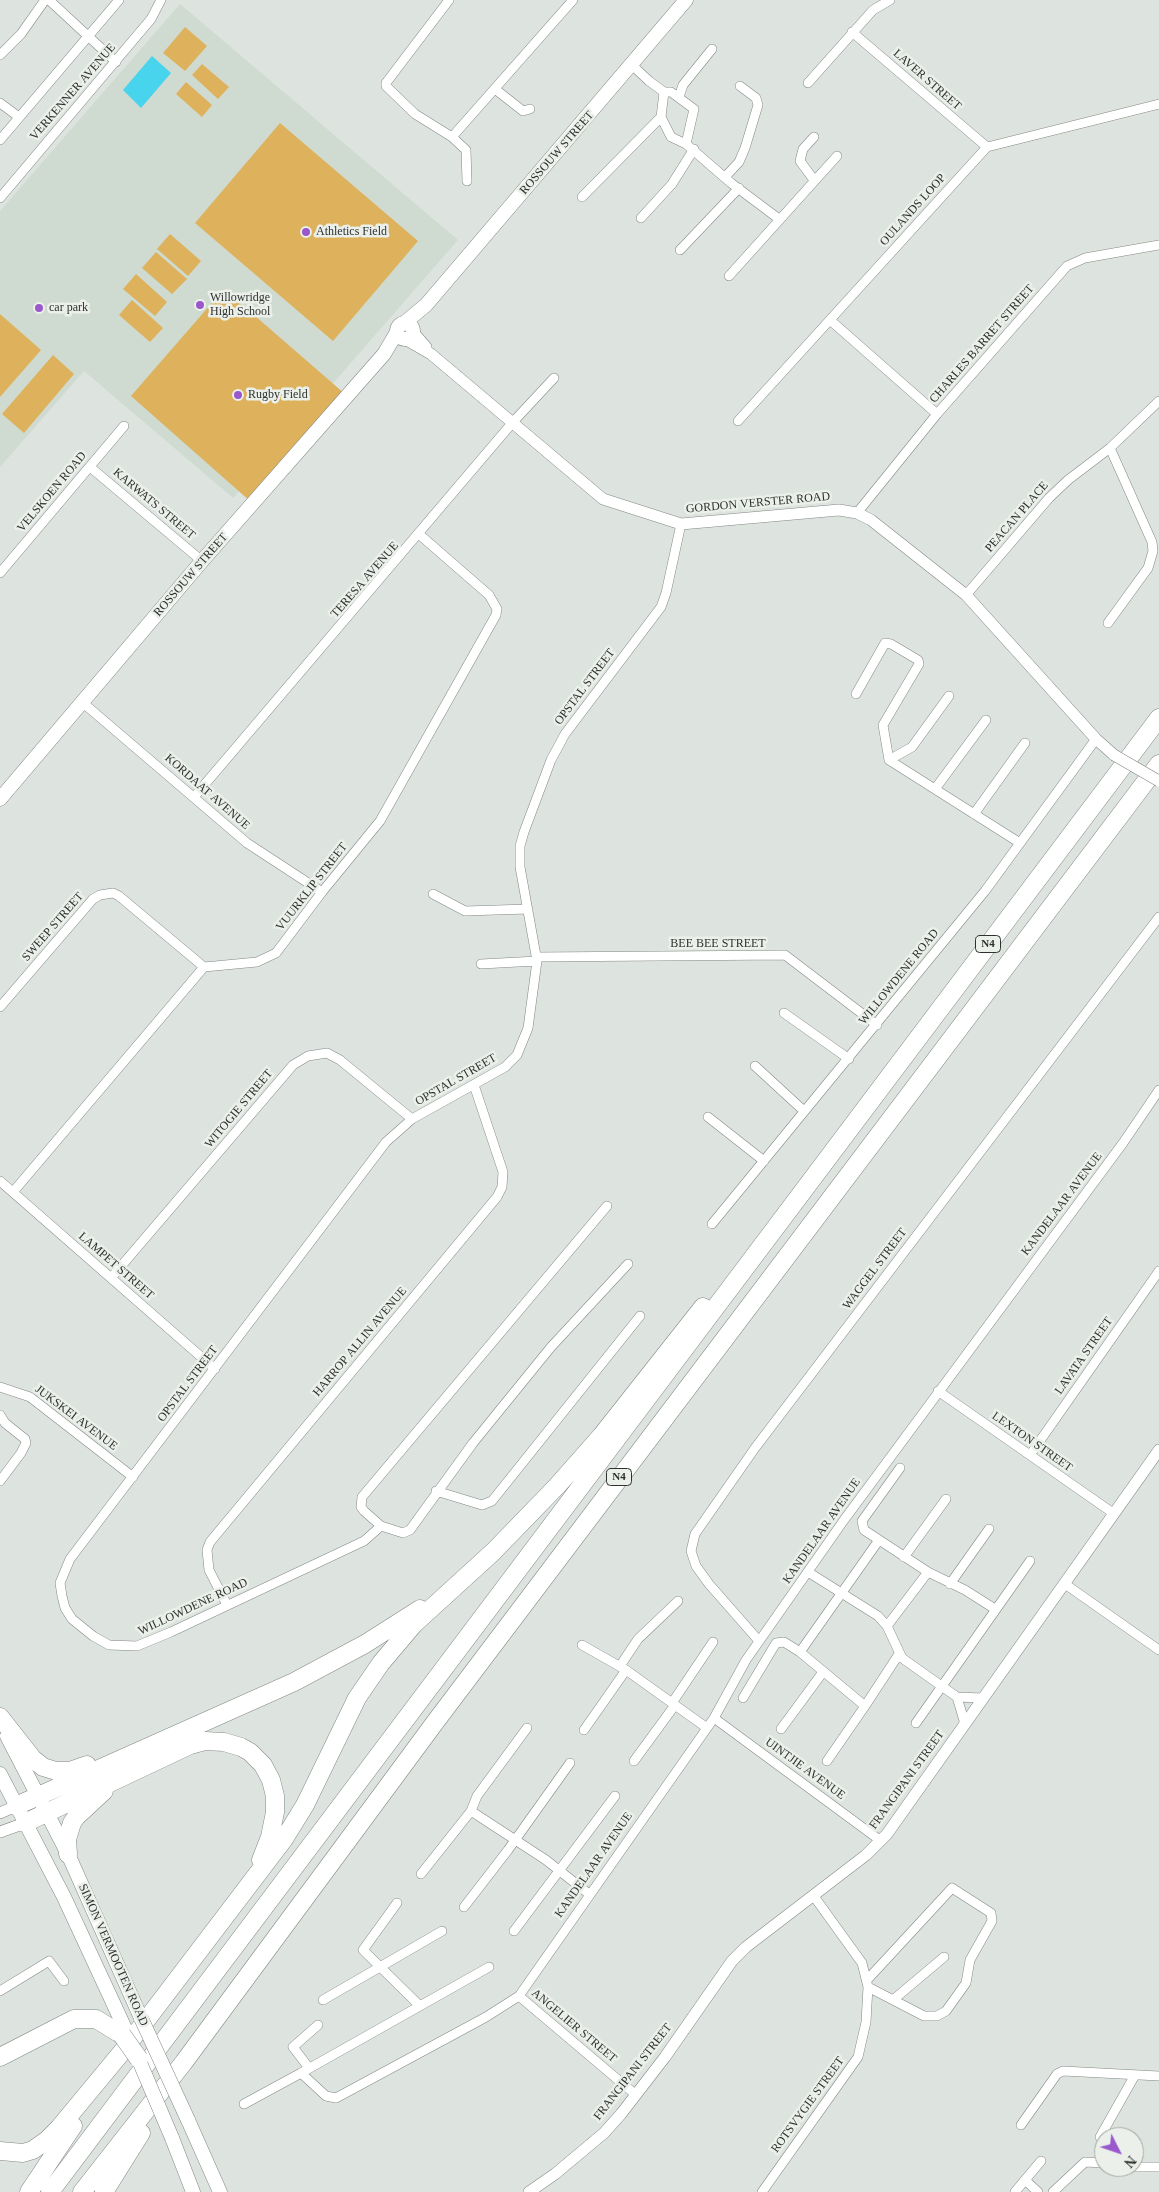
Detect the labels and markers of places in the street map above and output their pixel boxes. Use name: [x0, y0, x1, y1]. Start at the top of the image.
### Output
place label: Athletics Field: [316, 225, 387, 239]
marker: Athletics Field: [300, 226, 312, 238]
place label: Willowridge High School: [210, 291, 270, 319]
marker: Willowridge High School: [194, 299, 206, 311]
place label: car park: [49, 301, 88, 315]
marker: car park: [33, 302, 45, 314]
place label: Rugby Field: [248, 388, 308, 402]
marker: Rugby Field: [232, 389, 244, 401]

